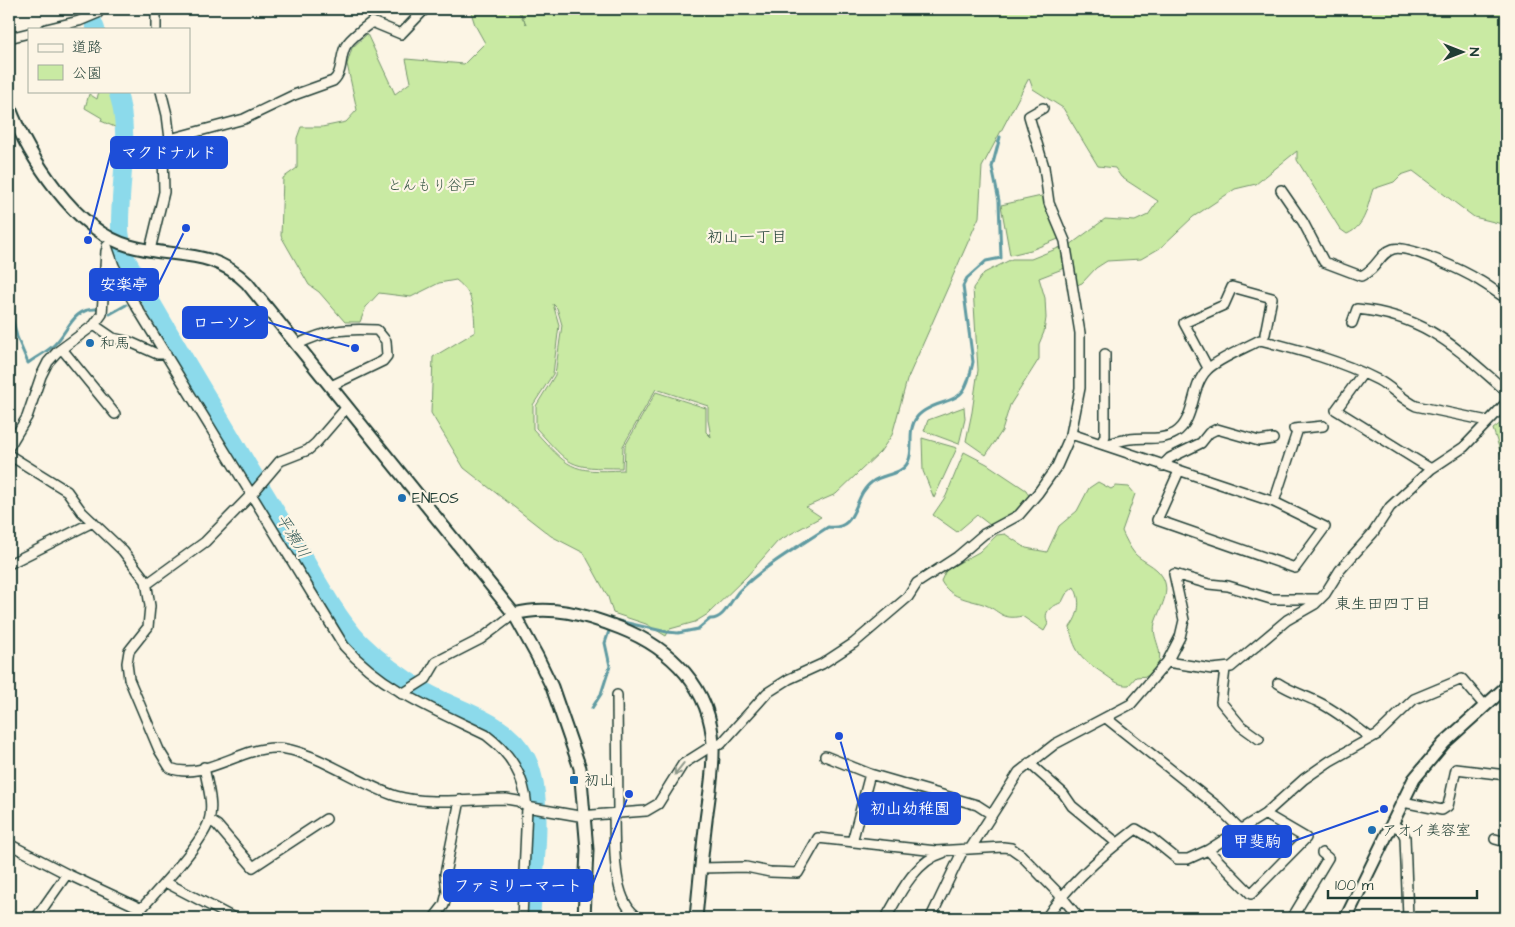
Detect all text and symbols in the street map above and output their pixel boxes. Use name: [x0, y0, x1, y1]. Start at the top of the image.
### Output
legend: [28, 28, 190, 92]
north arrow: [1438, 28, 1488, 78]
text: 道路: [72, 37, 102, 58]
text: N: [1464, 48, 1484, 57]
text: 公園: [72, 63, 102, 84]
callout: マクドナルド: [111, 137, 227, 168]
text: マクドナルド: [121, 142, 217, 164]
park label: とんもり谷戸: [387, 175, 477, 196]
district label: 初山一丁目: [707, 226, 787, 248]
callout: 安楽亭: [90, 269, 158, 300]
text: 安楽亭: [100, 274, 148, 296]
callout: ローソン: [183, 307, 267, 338]
text: ローソン: [193, 312, 257, 334]
place label: 和馬: [100, 333, 130, 354]
marker: 和馬: [84, 337, 96, 349]
place label: ENEOS: [412, 488, 459, 509]
marker: ENEOS: [396, 492, 408, 504]
water label: 平瀬川: [271, 510, 315, 562]
district label: 東生田四丁目: [1335, 593, 1431, 615]
one-way arrow: [674, 763, 685, 776]
place label: 初山: [584, 770, 614, 791]
marker: 初山: [568, 774, 580, 786]
callout: 初山幼稚園: [860, 793, 960, 824]
text: 初山幼稚園: [870, 798, 950, 820]
place label: アオイ美容室: [1382, 820, 1471, 841]
marker: アオイ美容室: [1366, 824, 1378, 836]
callout: 甲斐駒: [1223, 826, 1291, 857]
text: 甲斐駒: [1233, 831, 1281, 853]
scale bar: [1328, 867, 1476, 899]
callout: ファミリーマート: [444, 870, 592, 901]
text: ファミリーマート: [454, 875, 582, 897]
text: 100 m: [1335, 875, 1374, 896]

